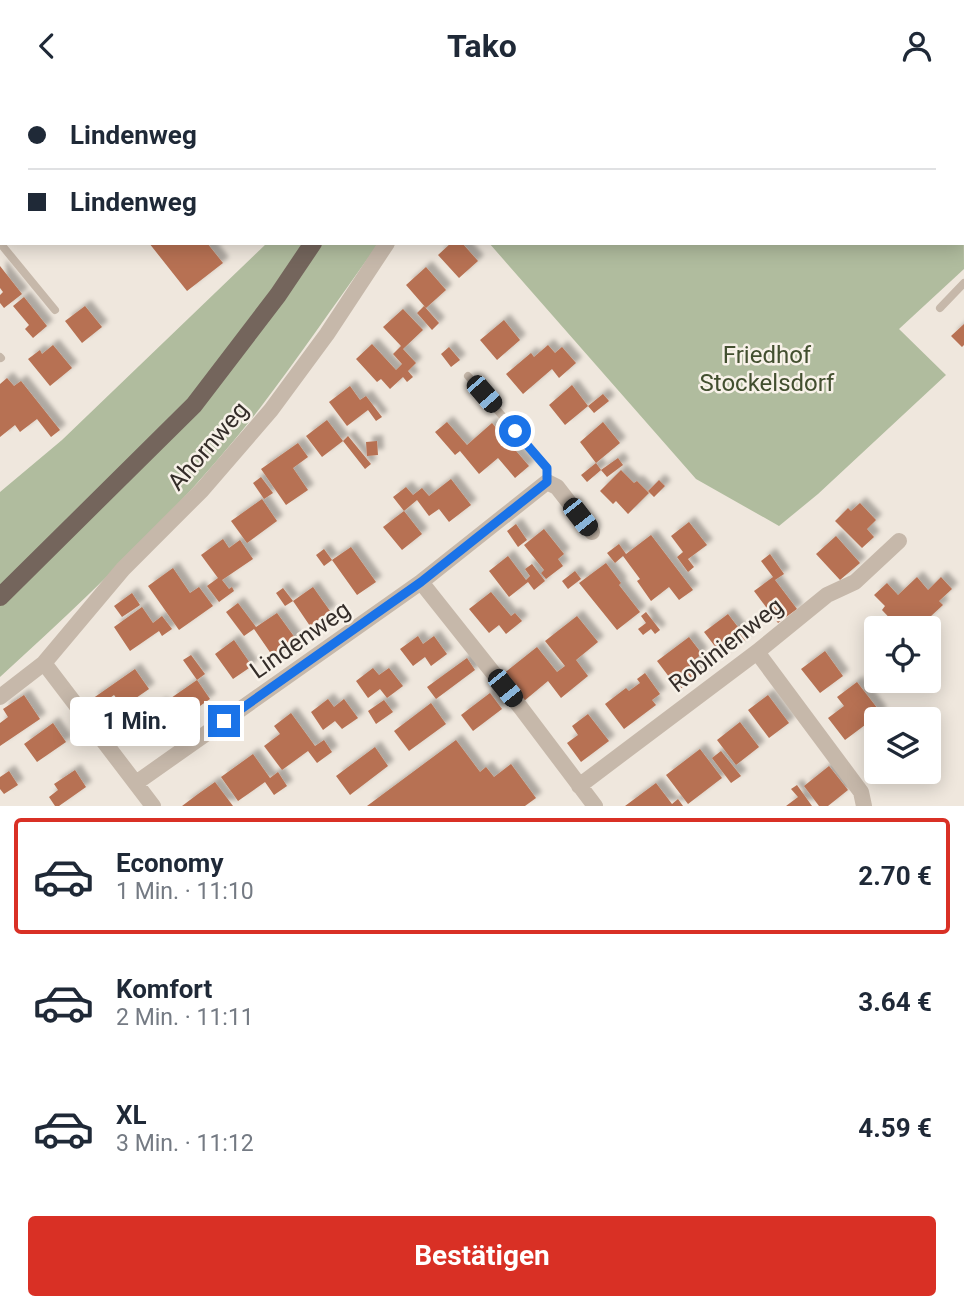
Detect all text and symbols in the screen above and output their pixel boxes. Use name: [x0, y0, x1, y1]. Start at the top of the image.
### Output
icon: back: [28, 27, 66, 65]
text: Tako: [447, 27, 517, 65]
icon: person: [898, 27, 936, 65]
text: Lindenweg: [70, 120, 197, 150]
text: Lindenweg: [70, 187, 197, 217]
park label: Friedhof Stockelsdorf: [700, 341, 835, 397]
car: [463, 371, 506, 417]
street label: Ahornweg: [162, 396, 254, 496]
route start: [499, 415, 531, 447]
car: [559, 494, 602, 540]
street label: Robinienweg: [663, 592, 789, 698]
street label: Lindenweg: [245, 595, 355, 685]
map controls: [864, 616, 941, 784]
button: locate: [864, 616, 941, 693]
car: [484, 665, 527, 711]
callout: 1 Min.: [70, 697, 200, 745]
route end: [208, 705, 240, 737]
button: layers: [864, 707, 941, 784]
text: 1 Min.: [103, 708, 167, 735]
icon: car: [32, 845, 95, 908]
text: Economy: [116, 848, 223, 878]
text: 2.70 €: [858, 861, 932, 891]
text: 1 Min. · 11:10: [116, 878, 254, 905]
icon: car: [32, 971, 95, 1034]
text: Komfort: [116, 974, 212, 1004]
text: 3.64 €: [858, 987, 932, 1017]
text: 2 Min. · 11:11: [116, 1004, 254, 1031]
icon: car: [32, 1097, 95, 1160]
text: XL: [116, 1100, 147, 1130]
text: 4.59 €: [858, 1113, 932, 1143]
text: 3 Min. · 11:12: [116, 1130, 254, 1157]
button: Bestätigen: [28, 1216, 936, 1296]

